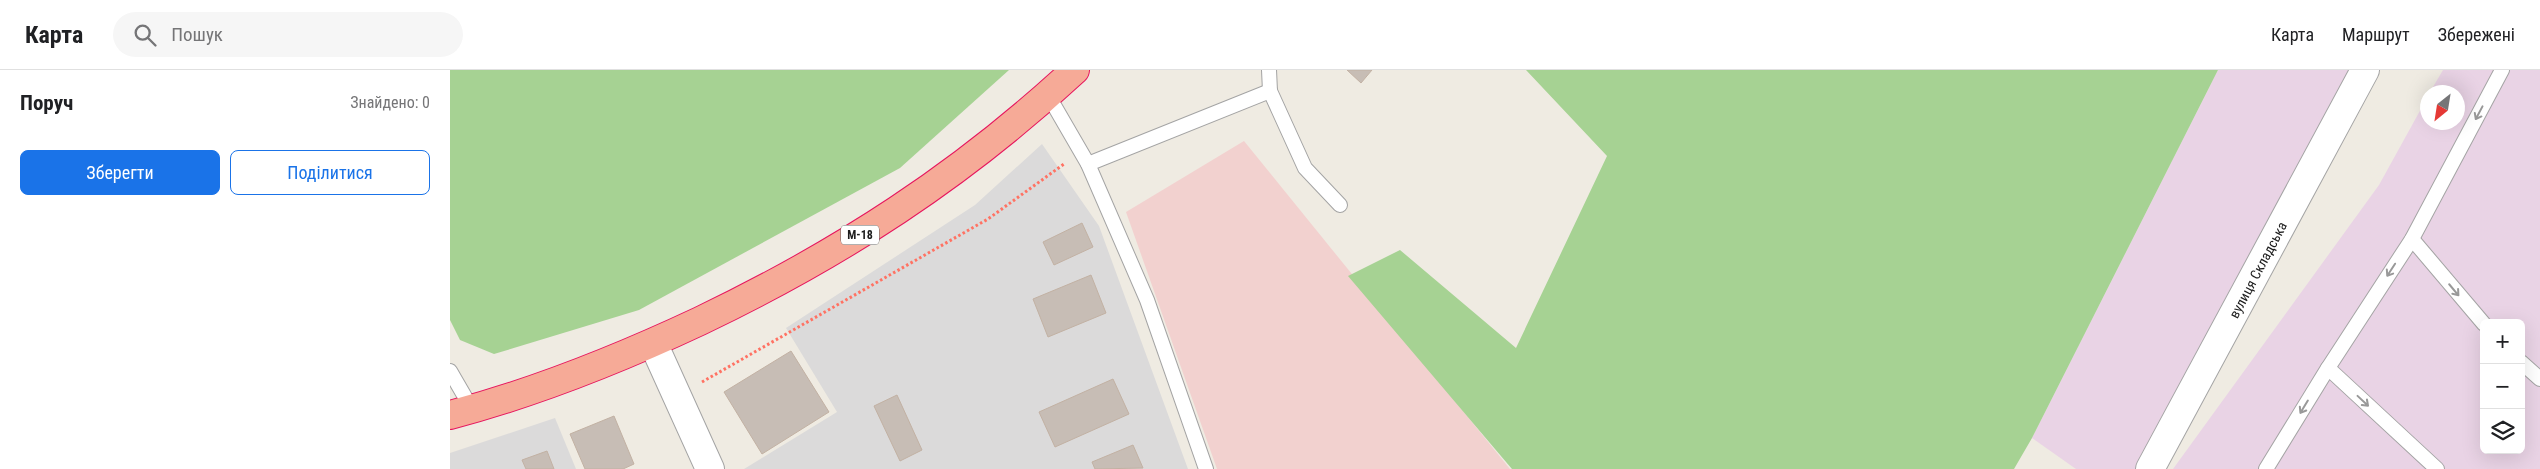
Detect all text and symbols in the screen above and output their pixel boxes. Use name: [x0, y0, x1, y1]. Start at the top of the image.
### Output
search box: [113, 12, 463, 57]
text: Карта: [25, 21, 83, 49]
icon: search: [131, 21, 159, 49]
text: Пошук: [171, 23, 223, 46]
text: Карта: [2271, 24, 2314, 45]
text: Маршрут: [2342, 24, 2410, 45]
text: Збережені: [2438, 24, 2515, 45]
north arrow: [2420, 85, 2465, 130]
text: Поруч: [20, 91, 73, 115]
text: Знайдено: 0: [350, 93, 430, 112]
one-way arrow: [2474, 105, 2483, 120]
button: Зберегти: [20, 150, 220, 195]
button: Поділитися: [230, 150, 430, 195]
street label: вулиця Складська: [2226, 219, 2290, 321]
road number: М-18: [841, 226, 879, 244]
one-way arrow: [2386, 263, 2396, 277]
one-way arrow: [2449, 283, 2460, 296]
map controls: [2480, 319, 2525, 454]
button: +: [2480, 319, 2525, 364]
button: −: [2480, 364, 2525, 409]
one-way arrow: [2357, 395, 2370, 407]
one-way arrow: [2298, 400, 2308, 414]
button: layers: [2480, 409, 2525, 454]

